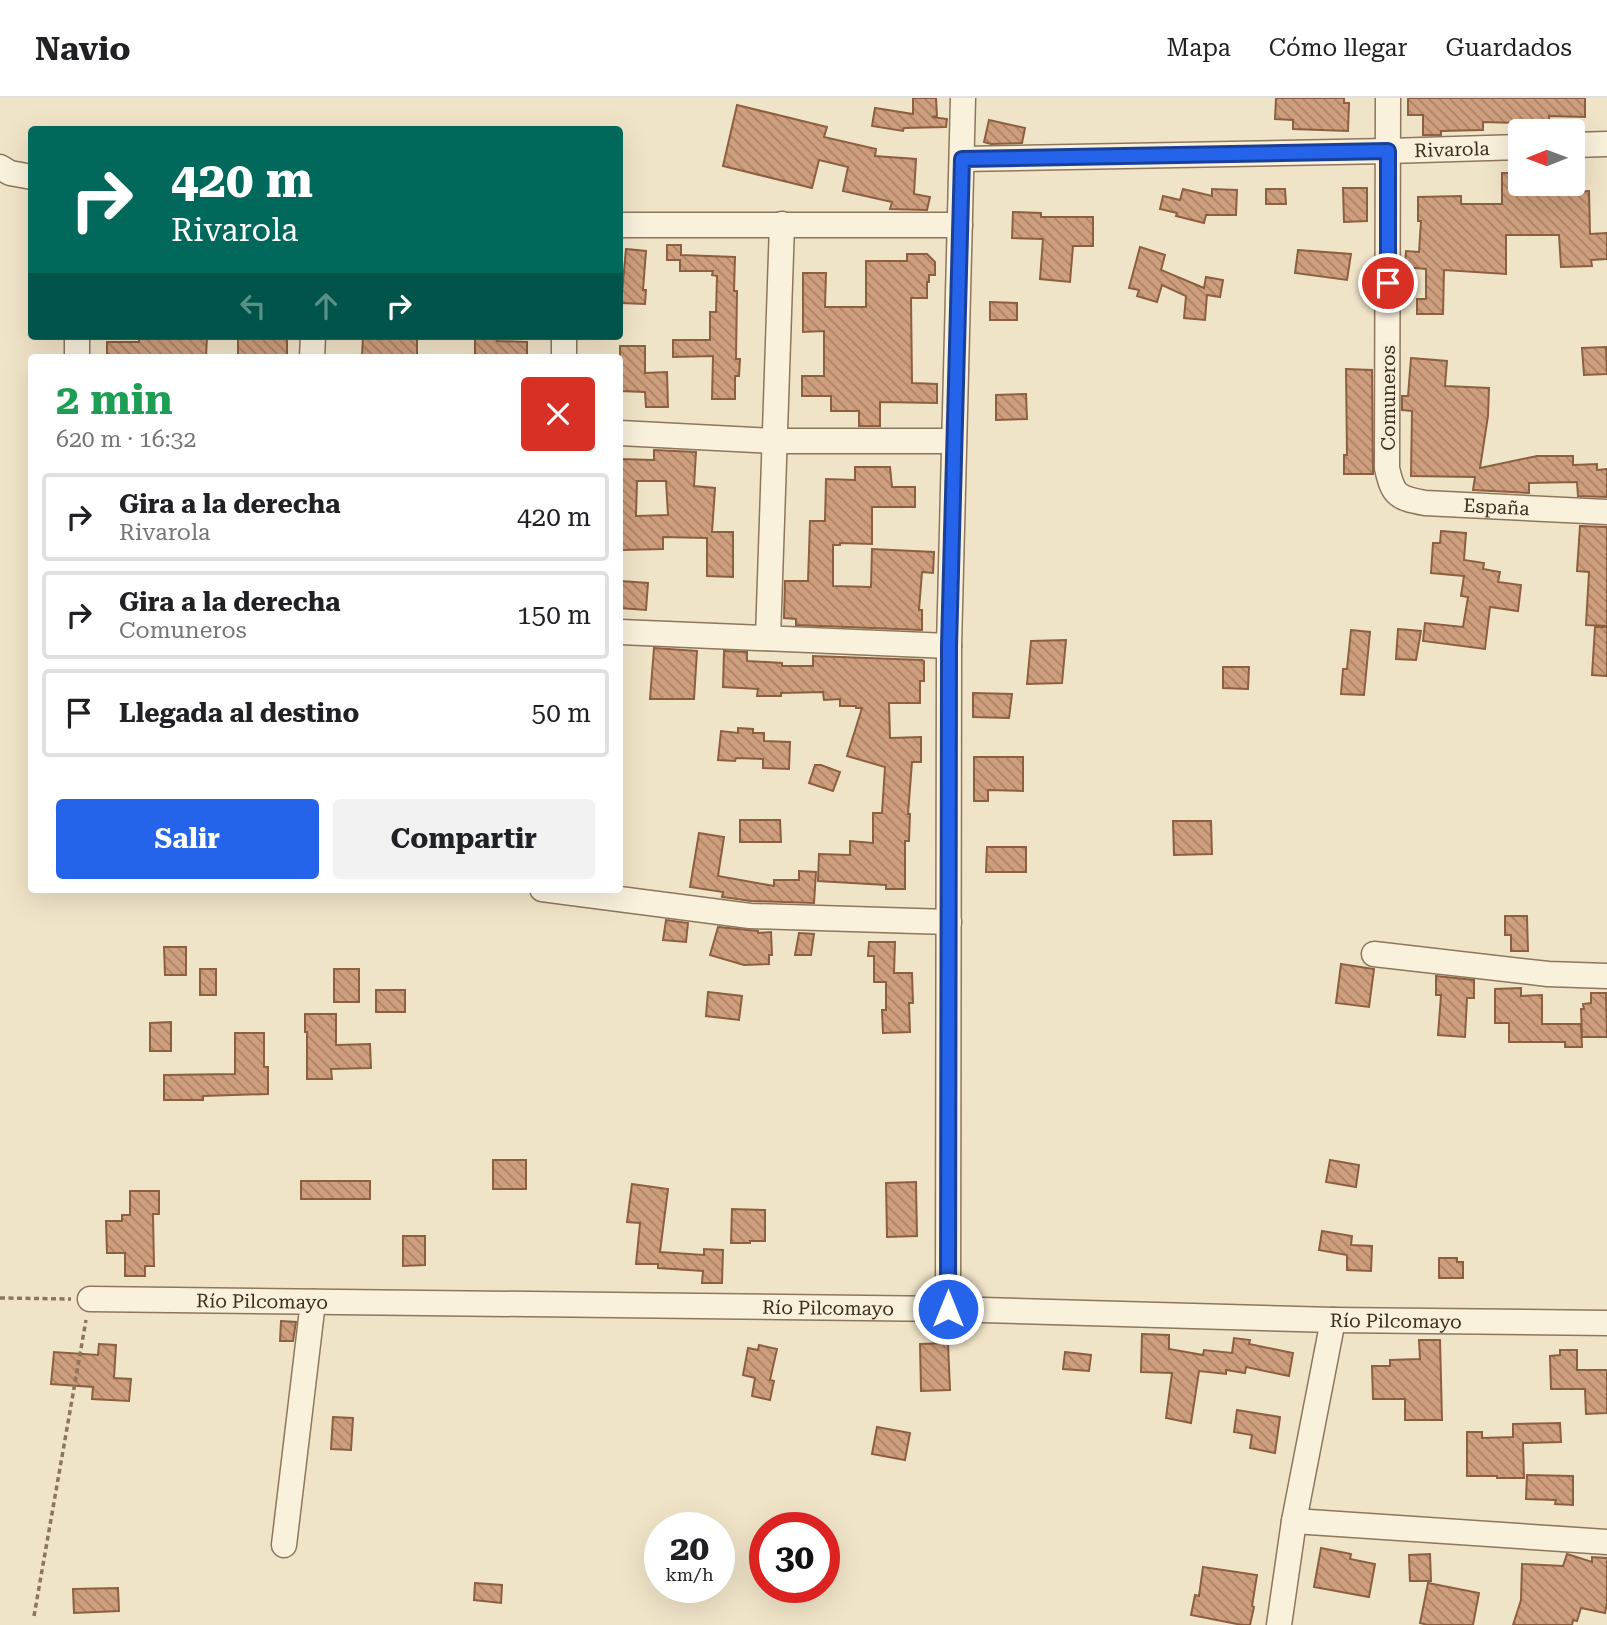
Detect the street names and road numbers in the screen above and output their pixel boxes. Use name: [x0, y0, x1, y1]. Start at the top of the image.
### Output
street label: Rivarola: [1414, 136, 1491, 162]
street label: Comuneros: [1377, 345, 1400, 451]
street label: España: [1463, 493, 1531, 520]
street label: Río Pilcomayo: [196, 1289, 328, 1313]
street label: Río Pilcomayo: [762, 1295, 894, 1320]
street label: Río Pilcomayo: [1330, 1308, 1462, 1333]

